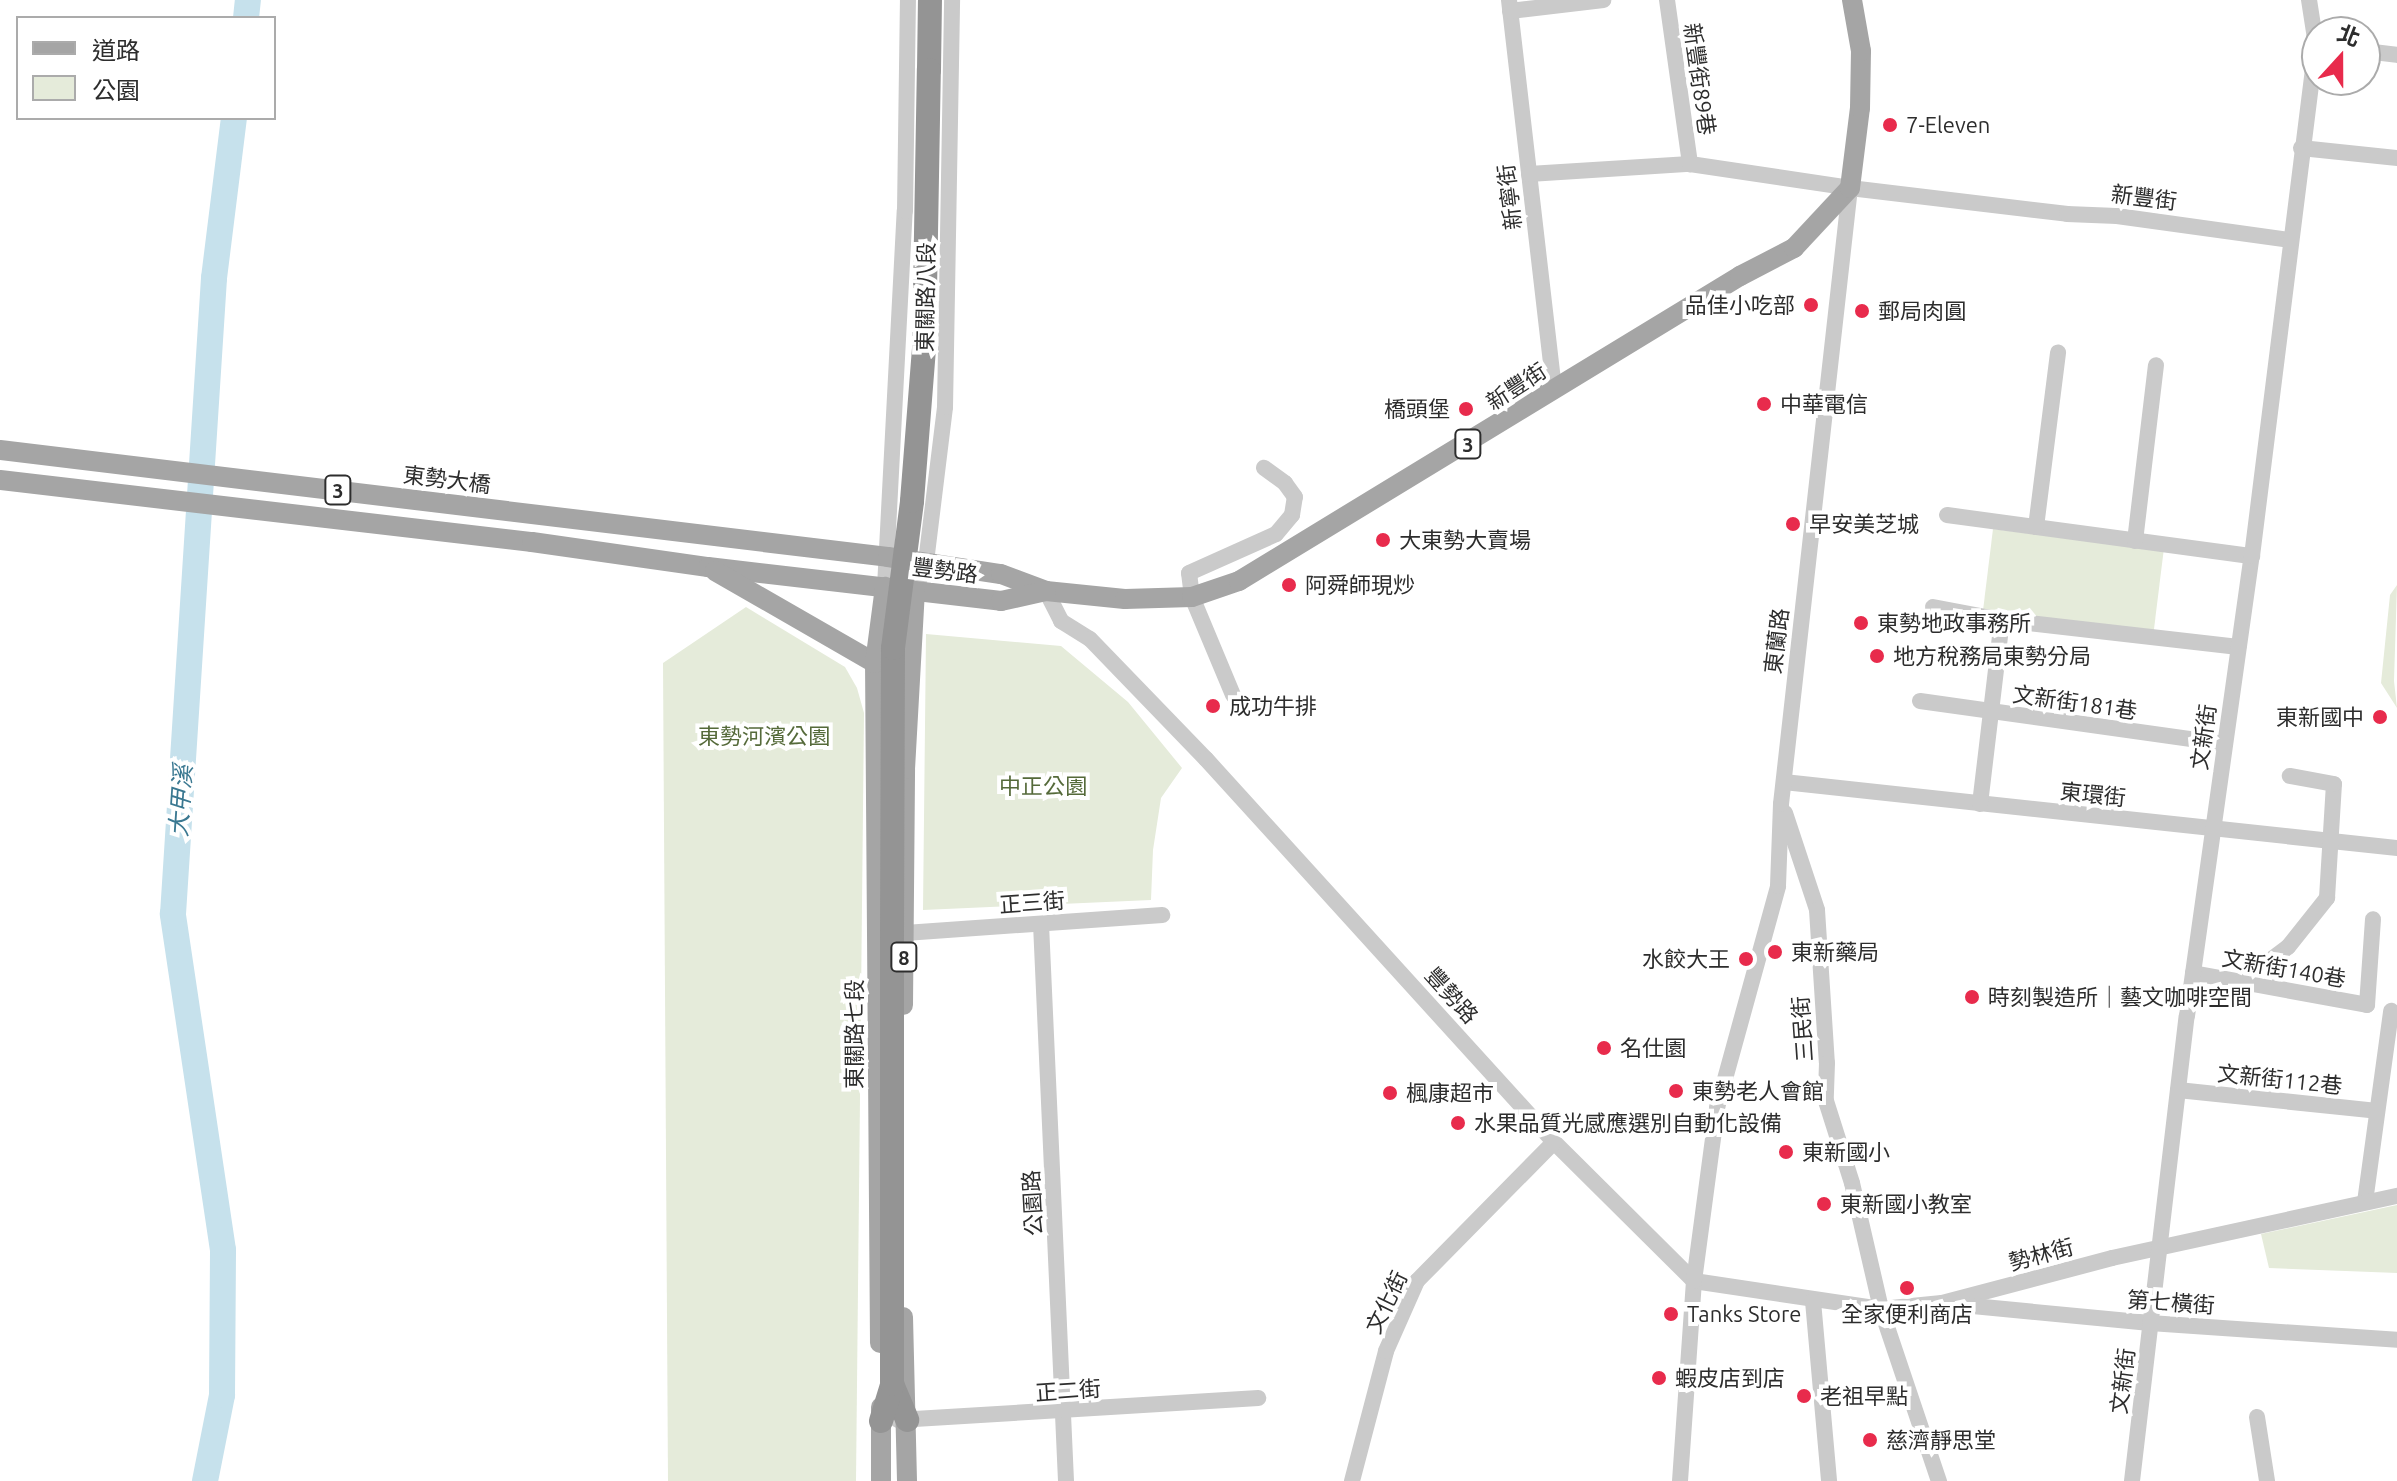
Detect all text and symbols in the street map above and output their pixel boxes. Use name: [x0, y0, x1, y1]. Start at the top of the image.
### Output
legend: [16, 16, 276, 120]
north arrow: [2301, 16, 2381, 96]
text: 北: [2334, 19, 2364, 51]
street label: 新豐街89巷: [1679, 21, 1721, 137]
text: 道路: [92, 37, 140, 64]
text: 公園: [92, 77, 140, 104]
place label: 7-Eleven: [1906, 112, 1990, 138]
marker: 7-Eleven: [1881, 116, 1899, 134]
street label: 新寧街: [1492, 163, 1526, 231]
street label: 新豐街: [2110, 180, 2178, 214]
street label: 東關路八段: [911, 242, 939, 352]
place label: 品佳小吃部: [1685, 292, 1795, 318]
marker: 品佳小吃部: [1802, 296, 1820, 314]
place label: 郵局肉圓: [1878, 298, 1966, 324]
marker: 郵局肉圓: [1853, 302, 1871, 320]
street label: 新豐街: [1481, 357, 1551, 415]
place label: 中華電信: [1780, 391, 1868, 417]
marker: 中華電信: [1755, 395, 1773, 413]
place label: 橋頭堡: [1384, 396, 1450, 422]
marker: 橋頭堡: [1457, 400, 1475, 418]
road number: 3: [1454, 428, 1482, 460]
street label: 東勢大橋: [402, 461, 492, 497]
road number: 3: [324, 474, 352, 506]
place label: 早安美芝城: [1809, 511, 1919, 537]
marker: 早安美芝城: [1784, 515, 1802, 533]
place label: 大東勢大賣場: [1399, 527, 1531, 553]
marker: 大東勢大賣場: [1374, 531, 1392, 549]
street label: 豐勢路: [911, 553, 979, 587]
place label: 阿舜師現炒: [1305, 572, 1415, 598]
marker: 阿舜師現炒: [1280, 576, 1298, 594]
street label: 東蘭路: [1759, 607, 1793, 675]
place label: 東勢地政事務所: [1877, 610, 2031, 636]
marker: 東勢地政事務所: [1852, 614, 1870, 632]
place label: 地方稅務局東勢分局: [1893, 643, 2091, 669]
marker: 地方稅務局東勢分局: [1868, 647, 1886, 665]
street label: 文新街181巷: [2011, 680, 2139, 724]
place label: 成功牛排: [1229, 693, 1317, 719]
marker: 成功牛排: [1204, 697, 1222, 715]
street label: 文新街: [2185, 702, 2221, 772]
place label: 東新國中: [2276, 704, 2364, 730]
marker: 東新國中: [2371, 708, 2389, 726]
park label: 東勢河濱公園: [698, 723, 830, 749]
water label: 大甲溪: [164, 764, 198, 838]
park label: 中正公園: [999, 773, 1087, 799]
street label: 東環街: [2059, 777, 2127, 811]
street label: 正三街: [998, 887, 1066, 917]
place label: 東新藥局: [1791, 939, 1879, 965]
road number: 8: [890, 941, 918, 973]
marker: 東新藥局: [1766, 943, 1784, 961]
street label: 文新街140巷: [2220, 944, 2348, 992]
place label: 水餃大王: [1642, 946, 1730, 972]
marker: 水餃大王: [1737, 950, 1755, 968]
street label: 豐勢路: [1420, 962, 1484, 1028]
street label: 東關路七段: [841, 979, 867, 1089]
place label: 時刻製造所｜藝文咖啡空間: [1988, 984, 2252, 1010]
marker: 時刻製造所｜藝文咖啡空間: [1963, 988, 1981, 1006]
street label: 三民街: [1787, 995, 1817, 1063]
place label: 名仕園: [1620, 1035, 1686, 1061]
marker: 名仕園: [1595, 1039, 1613, 1057]
street label: 文新街112巷: [2216, 1059, 2344, 1099]
place label: 東勢老人會館: [1692, 1078, 1824, 1104]
place label: 楓康超市: [1406, 1080, 1494, 1106]
marker: 東勢老人會館: [1667, 1082, 1685, 1100]
marker: 楓康超市: [1381, 1084, 1399, 1102]
place label: 水果品質光感應選別自動化設備: [1474, 1110, 1782, 1136]
marker: 水果品質光感應選別自動化設備: [1449, 1114, 1467, 1132]
place label: 東新國小: [1802, 1139, 1890, 1165]
marker: 東新國小: [1777, 1143, 1795, 1161]
street label: 公園路: [1017, 1169, 1047, 1237]
place label: 東新國小教室: [1840, 1191, 1972, 1217]
marker: 東新國小教室: [1815, 1195, 1833, 1213]
street label: 勢林街: [2006, 1233, 2076, 1275]
street label: 文化街: [1360, 1267, 1412, 1337]
marker: 全家便利商店: [1898, 1279, 1916, 1297]
street label: 第七橫街: [2126, 1286, 2216, 1318]
place label: Tanks Store: [1687, 1301, 1801, 1327]
place label: 全家便利商店: [1841, 1301, 1973, 1327]
marker: Tanks Store: [1662, 1305, 1680, 1323]
street label: 文新街: [2105, 1347, 2139, 1415]
place label: 蝦皮店到店: [1675, 1365, 1785, 1391]
marker: 蝦皮店到店: [1650, 1369, 1668, 1387]
street label: 正二街: [1034, 1375, 1102, 1405]
place label: 老祖早點: [1820, 1383, 1908, 1409]
marker: 老祖早點: [1795, 1387, 1813, 1405]
place label: 慈濟靜思堂: [1886, 1427, 1996, 1453]
marker: 慈濟靜思堂: [1861, 1431, 1879, 1449]

